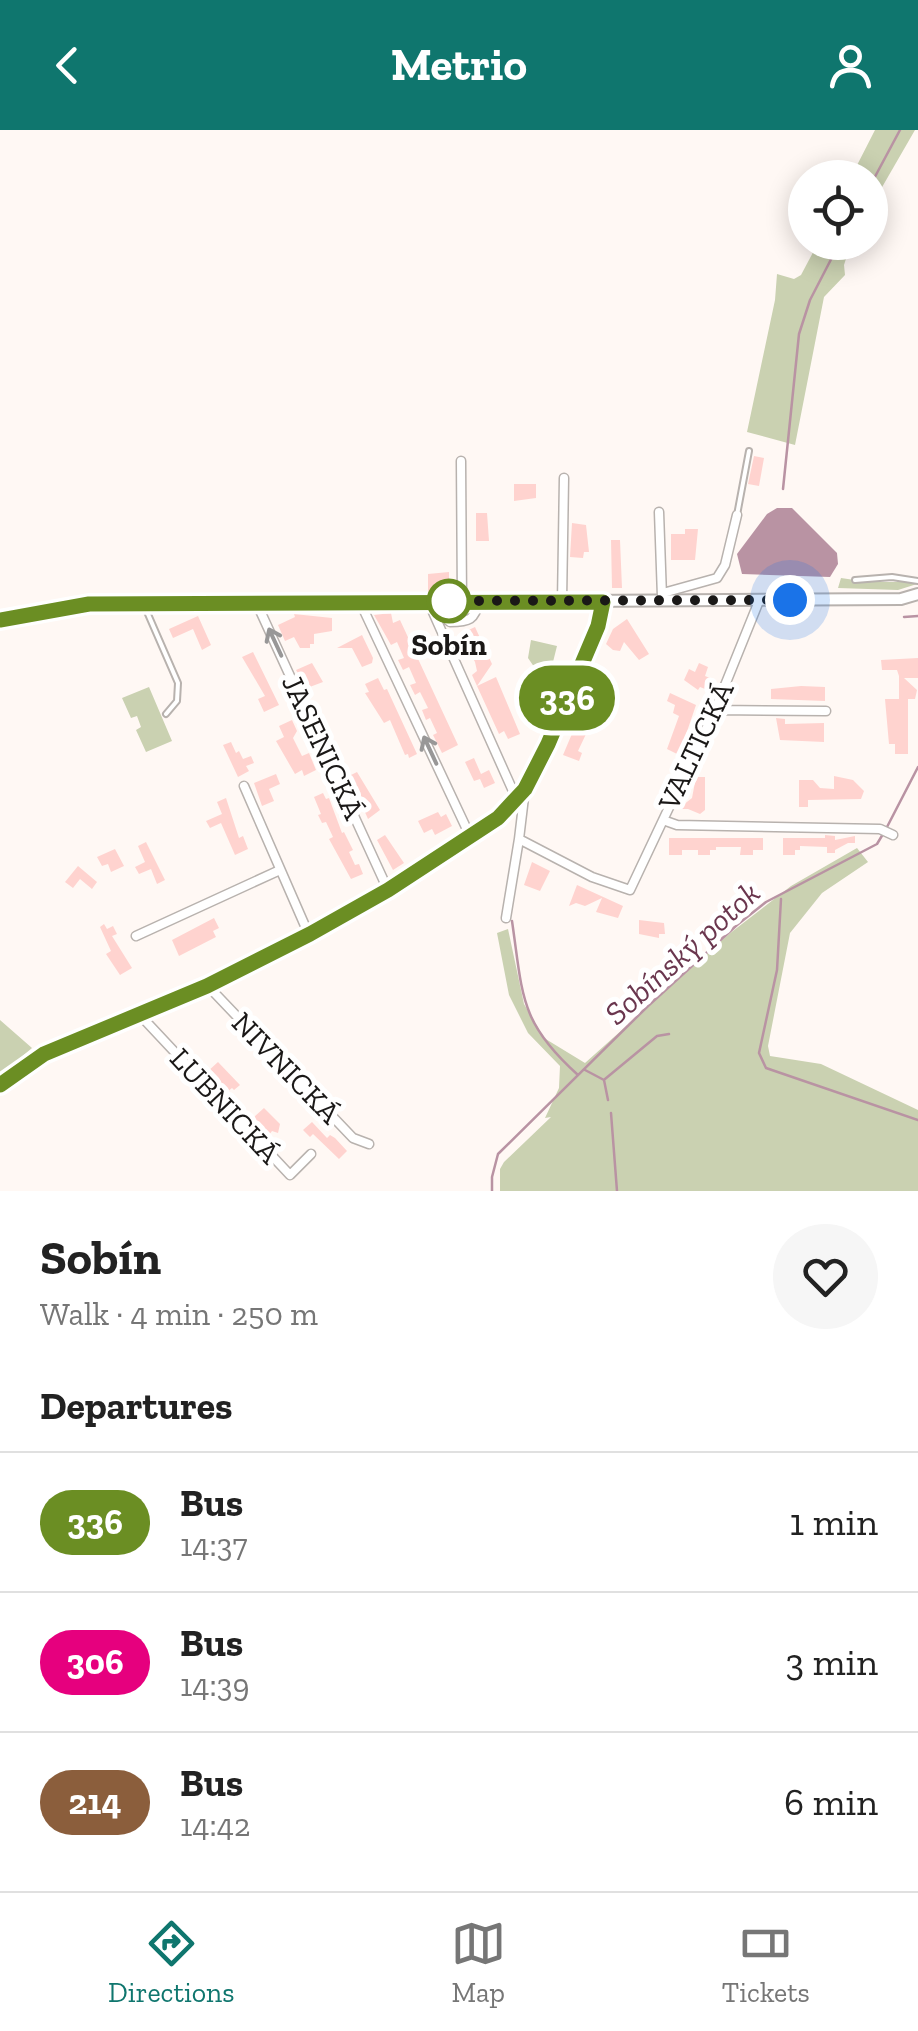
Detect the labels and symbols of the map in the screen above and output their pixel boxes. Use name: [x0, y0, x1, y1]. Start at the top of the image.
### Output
your location: [765, 575, 815, 625]
marker: Sobín: [428, 580, 470, 622]
one-way arrow: [265, 627, 283, 658]
place label: Sobín: [411, 627, 487, 663]
line badge: 336: [510, 666, 624, 730]
street label: JASENICKÁ: [274, 669, 372, 825]
street label: VALTICKÁ: [650, 676, 742, 817]
one-way arrow: [419, 736, 438, 766]
water label: Sobínský potok: [597, 874, 767, 1032]
street label: NIVNICKÁ: [224, 1005, 348, 1132]
street label: LUBNICKÁ: [162, 1041, 288, 1172]

